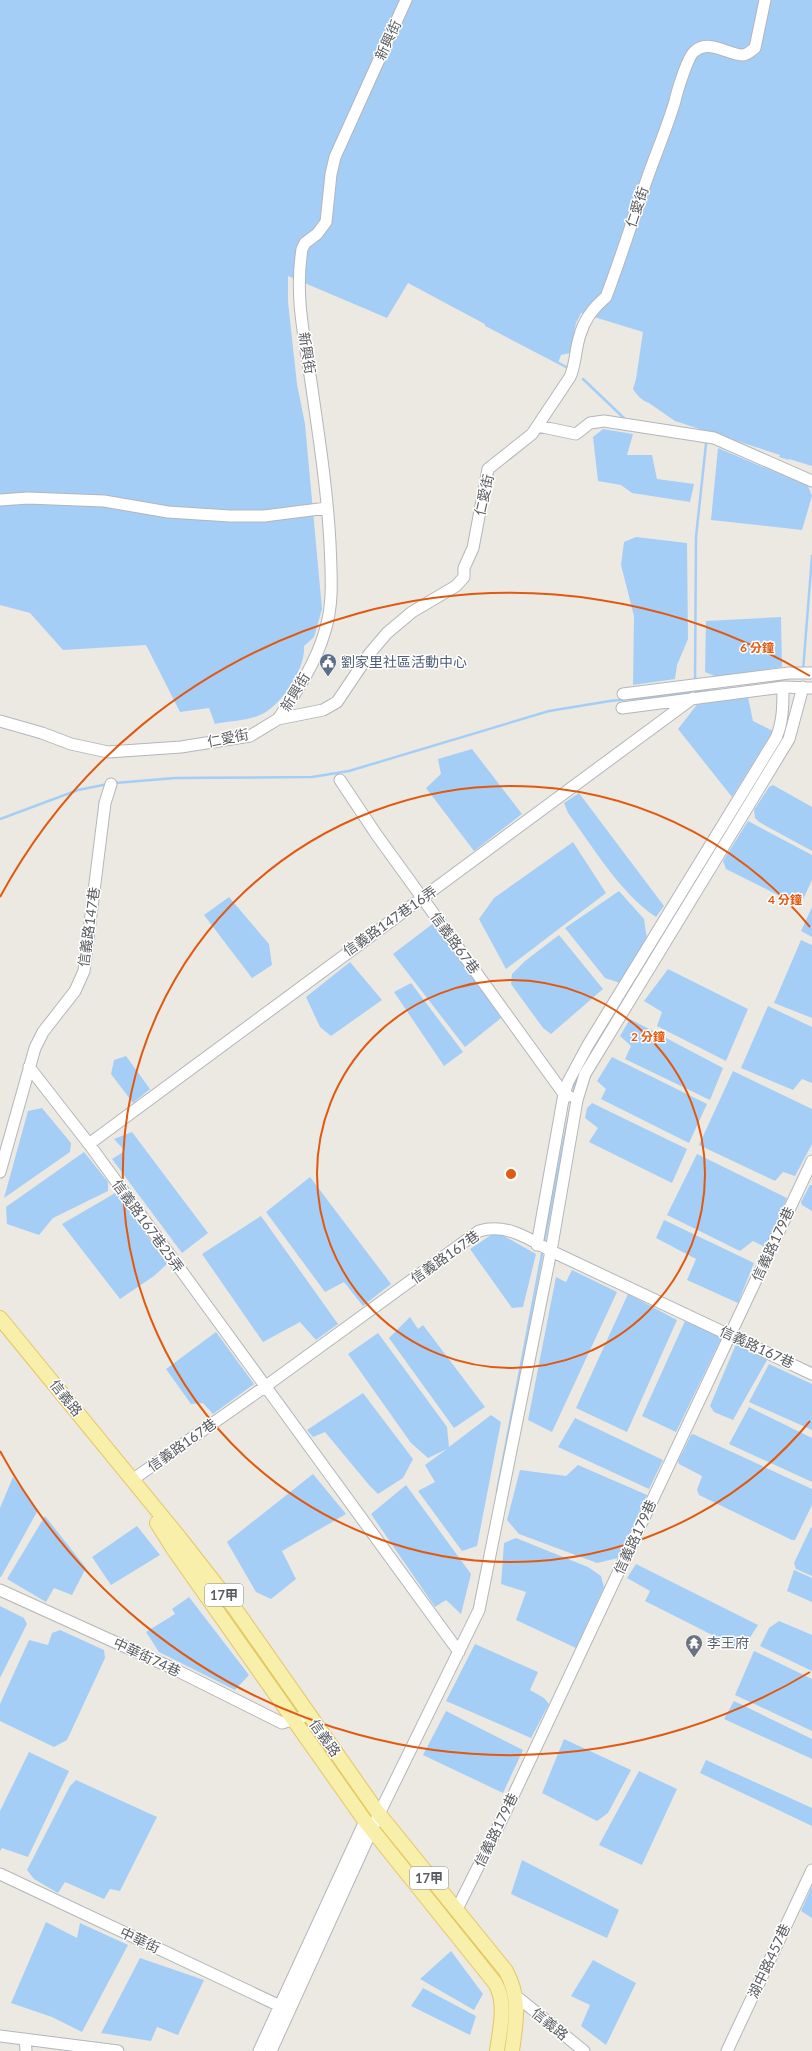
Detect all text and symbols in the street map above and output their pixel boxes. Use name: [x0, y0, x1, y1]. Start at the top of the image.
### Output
street label: 新興街: [371, 17, 404, 62]
street label: 仁愛街: [622, 184, 651, 229]
street label: 新興街: [296, 331, 319, 375]
street label: 仁愛街: [471, 473, 497, 517]
text: 6 分鐘: [740, 640, 774, 655]
public building icon: 劉家里社區活動中心: [318, 652, 338, 677]
place label: 劉家里社區活動中心: [341, 653, 467, 670]
street label: 新興街: [276, 669, 313, 714]
street label: 仁愛街: [206, 725, 250, 750]
street label: 信義路147巷16弄: [340, 882, 440, 959]
street label: 信義路147巷: [74, 886, 103, 968]
text: 4 分鐘: [768, 892, 802, 907]
street label: 信義路67巷: [427, 908, 484, 977]
text: 2 分鐘: [631, 1029, 665, 1044]
centre of rings: [504, 1167, 518, 1181]
street label: 信義路167巷25弄: [109, 1176, 188, 1275]
street label: 信義路179巷: [748, 1204, 797, 1284]
street label: 信義路167巷: [407, 1227, 483, 1287]
street label: 信義路167巷: [717, 1322, 797, 1371]
street label: 信義路: [47, 1376, 86, 1419]
street label: 信義路167巷: [144, 1415, 220, 1475]
street label: 信義路179巷: [610, 1497, 659, 1577]
road number: 17甲: [205, 1584, 243, 1606]
temple icon: 李王府: [684, 1633, 704, 1658]
street label: 中華街74巷: [111, 1634, 184, 1680]
place label: 李王府: [707, 1634, 749, 1651]
street label: 信義路: [306, 1716, 344, 1760]
street label: 信義路179巷: [470, 1790, 521, 1870]
road number: 17甲: [410, 1867, 448, 1889]
street label: 湖中路457巷: [744, 1921, 793, 2001]
street label: 中華街: [118, 1923, 163, 1956]
street label: 信義路: [529, 2004, 572, 2043]

